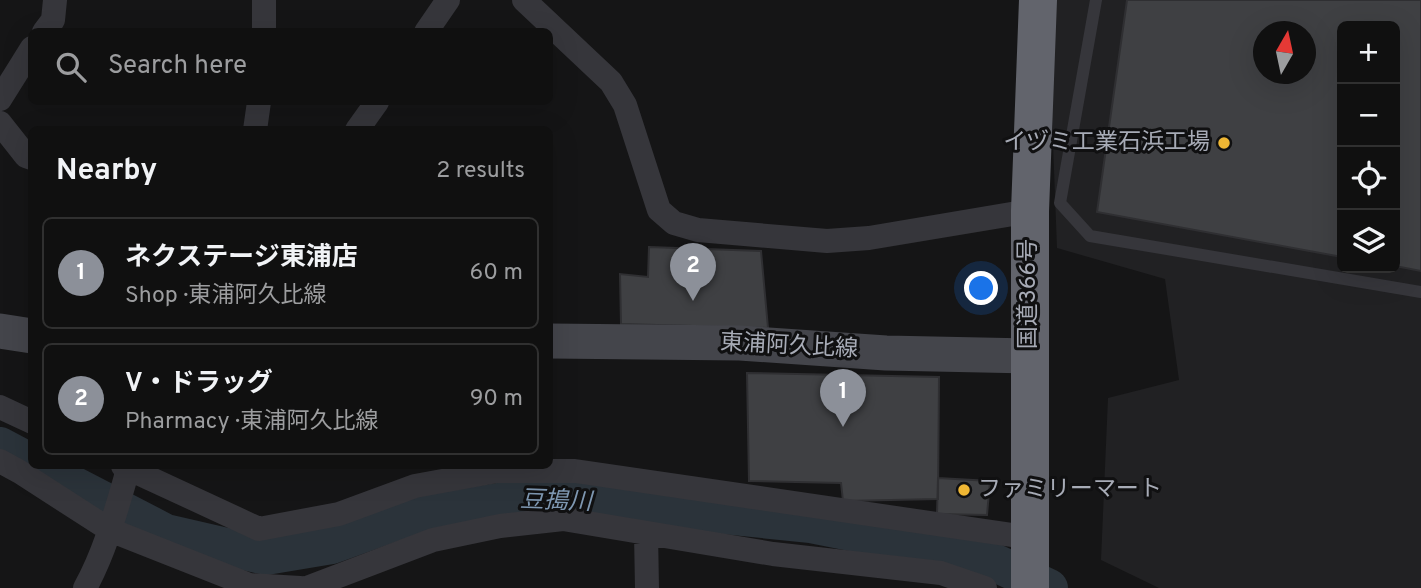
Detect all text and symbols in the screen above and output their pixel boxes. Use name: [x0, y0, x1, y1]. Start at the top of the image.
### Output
north arrow: [1253, 21, 1316, 84]
map controls: [1337, 21, 1400, 273]
button: +: [1337, 21, 1400, 84]
search box: [28, 28, 553, 105]
icon: search: [52, 48, 90, 86]
text: Search here: [108, 50, 247, 83]
button: −: [1337, 84, 1400, 147]
place label: イヅミ工業石浜工場: [1003, 129, 1210, 158]
marker: イヅミ工業石浜工場: [1216, 135, 1232, 151]
button: locate: [1337, 147, 1400, 210]
text: Nearby: [56, 153, 157, 190]
text: 2 results: [436, 157, 525, 186]
button: layers: [1337, 210, 1400, 273]
street label: 国道366号: [1015, 239, 1044, 349]
text: ネクステージ東浦店: [125, 242, 358, 275]
pin: 2: [670, 243, 716, 301]
text: 1: [76, 259, 86, 288]
text: 60 m: [470, 259, 523, 288]
your location: [964, 271, 998, 305]
text: Shop · 東浦阿久比線: [125, 282, 327, 311]
street label: 東浦阿久比線: [719, 329, 859, 365]
text: V・ドラッグ: [125, 368, 273, 401]
pin: 1: [820, 369, 866, 427]
text: 2: [74, 385, 88, 414]
text: 90 m: [470, 385, 523, 414]
text: Pharmacy · 東浦阿久比線: [125, 408, 378, 437]
place label: ファミリーマート: [978, 476, 1162, 505]
marker: ファミリーマート: [956, 482, 972, 498]
water label: 豆搗川: [519, 486, 595, 518]

